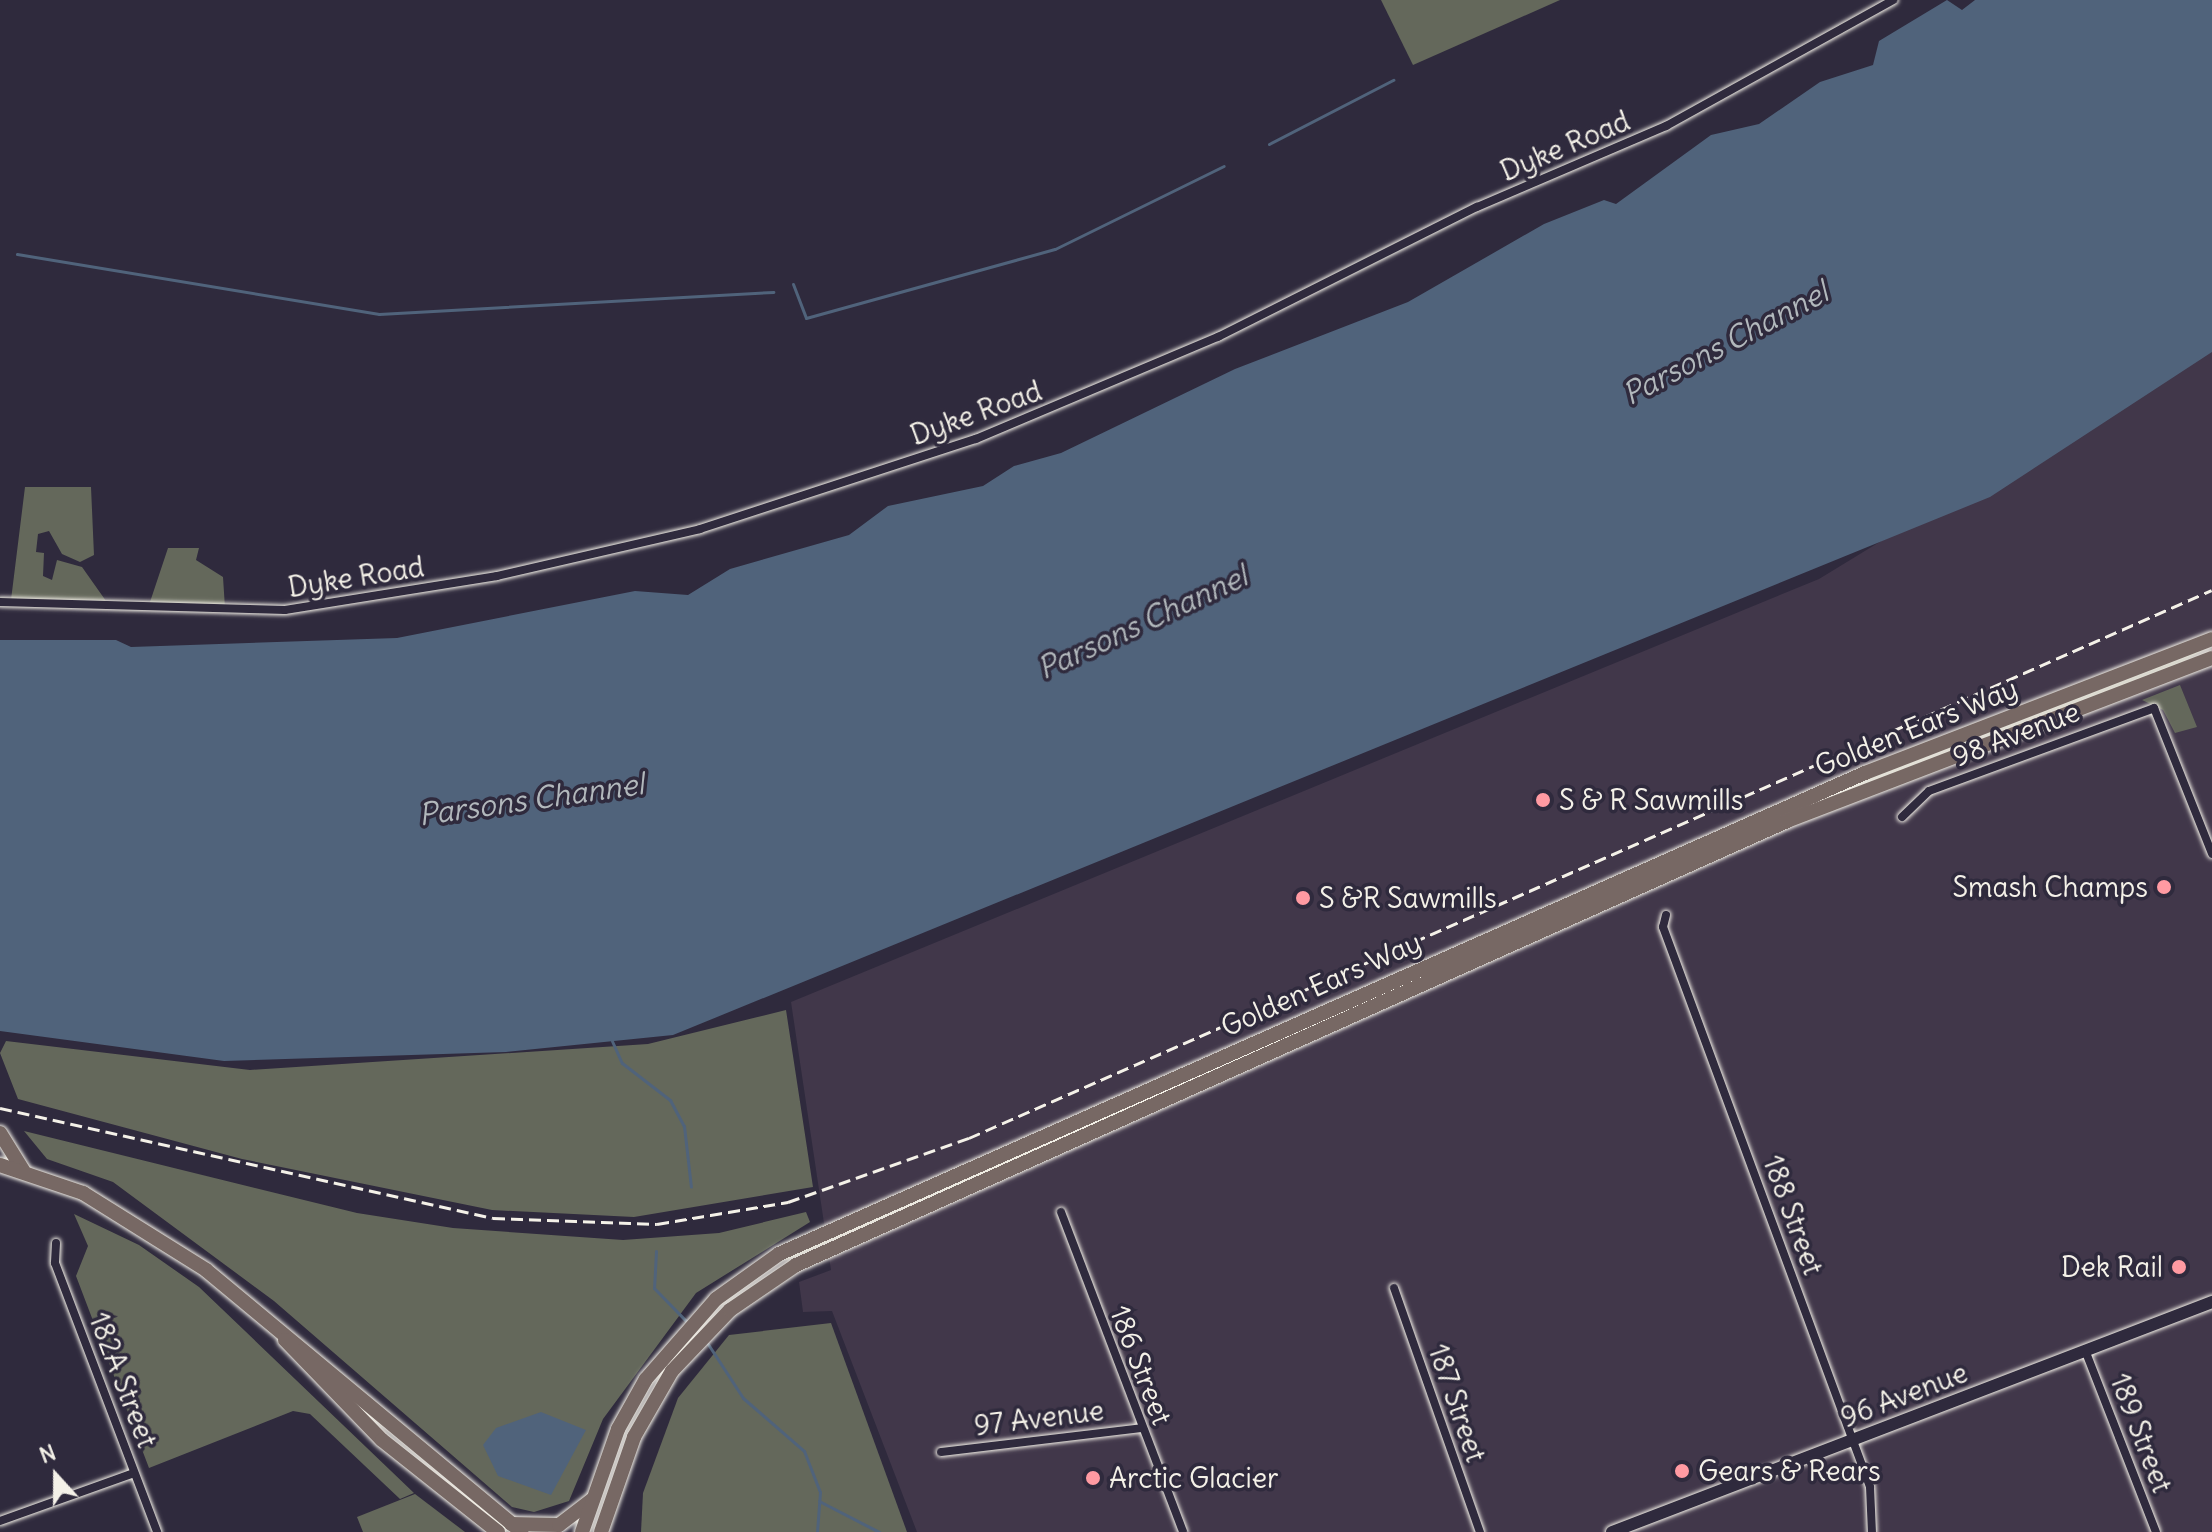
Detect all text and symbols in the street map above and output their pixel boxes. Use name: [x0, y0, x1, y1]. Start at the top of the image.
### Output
street label: Dyke Road: [1495, 104, 1635, 188]
water label: Parsons Channel: [1616, 274, 1834, 412]
street label: Dyke Road: [906, 374, 1046, 452]
street label: Dyke Road: [286, 550, 426, 604]
water label: Parsons Channel: [1031, 558, 1253, 686]
street label: Golden Ears Way: [1810, 671, 2022, 783]
street label: 98 Avenue: [1948, 695, 2084, 773]
water label: Parsons Channel: [416, 765, 646, 833]
place label: S & R Sawmills: [1559, 783, 1743, 817]
marker: S & R Sawmills: [1534, 791, 1552, 809]
place label: Smash Champs: [1953, 870, 2148, 904]
marker: Smash Champs: [2155, 878, 2173, 896]
place label: S &R Sawmills: [1319, 881, 1497, 915]
marker: S &R Sawmills: [1294, 889, 1312, 907]
street label: Golden Ears Way: [1216, 925, 1426, 1043]
street label: 188 Street: [1756, 1151, 1830, 1279]
place label: Dek Rail: [2061, 1250, 2163, 1284]
marker: Dek Rail: [2170, 1258, 2188, 1276]
street label: 186 Street: [1103, 1301, 1179, 1429]
street label: 182A Street: [82, 1308, 164, 1452]
street label: 187 Street: [1421, 1340, 1493, 1466]
street label: 96 Avenue: [1836, 1356, 1972, 1434]
street label: 189 Street: [2103, 1369, 2179, 1497]
street label: 97 Avenue: [972, 1393, 1106, 1443]
north arrow: [16, 1436, 96, 1516]
text: N: [35, 1438, 60, 1469]
place label: Gears & Rears: [1698, 1454, 1881, 1488]
place label: Arctic Glacier: [1109, 1461, 1278, 1495]
marker: Gears & Rears: [1673, 1462, 1691, 1480]
marker: Arctic Glacier: [1084, 1469, 1102, 1487]

